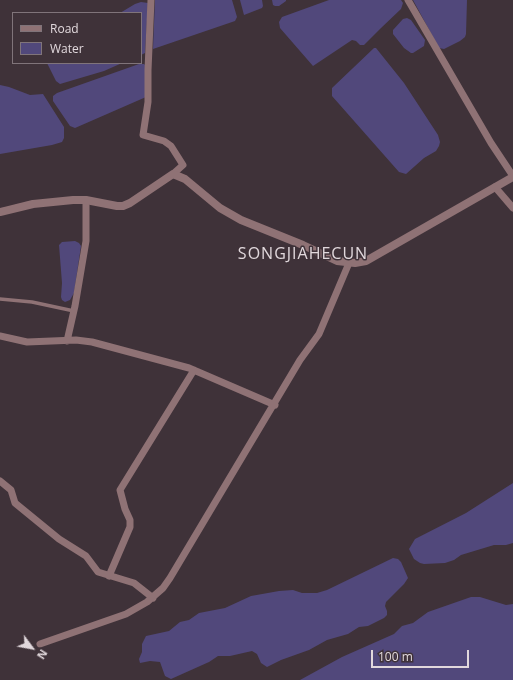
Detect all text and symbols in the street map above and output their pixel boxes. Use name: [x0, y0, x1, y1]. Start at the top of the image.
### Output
legend: [12, 12, 142, 64]
text: Road: [50, 20, 79, 37]
text: Water: [50, 40, 84, 57]
district label: SONGJIAHECUN: [238, 244, 368, 264]
north arrow: [12, 628, 52, 668]
scale bar: [373, 642, 471, 668]
text: N: [34, 647, 51, 662]
text: 100 m: [378, 648, 413, 665]

